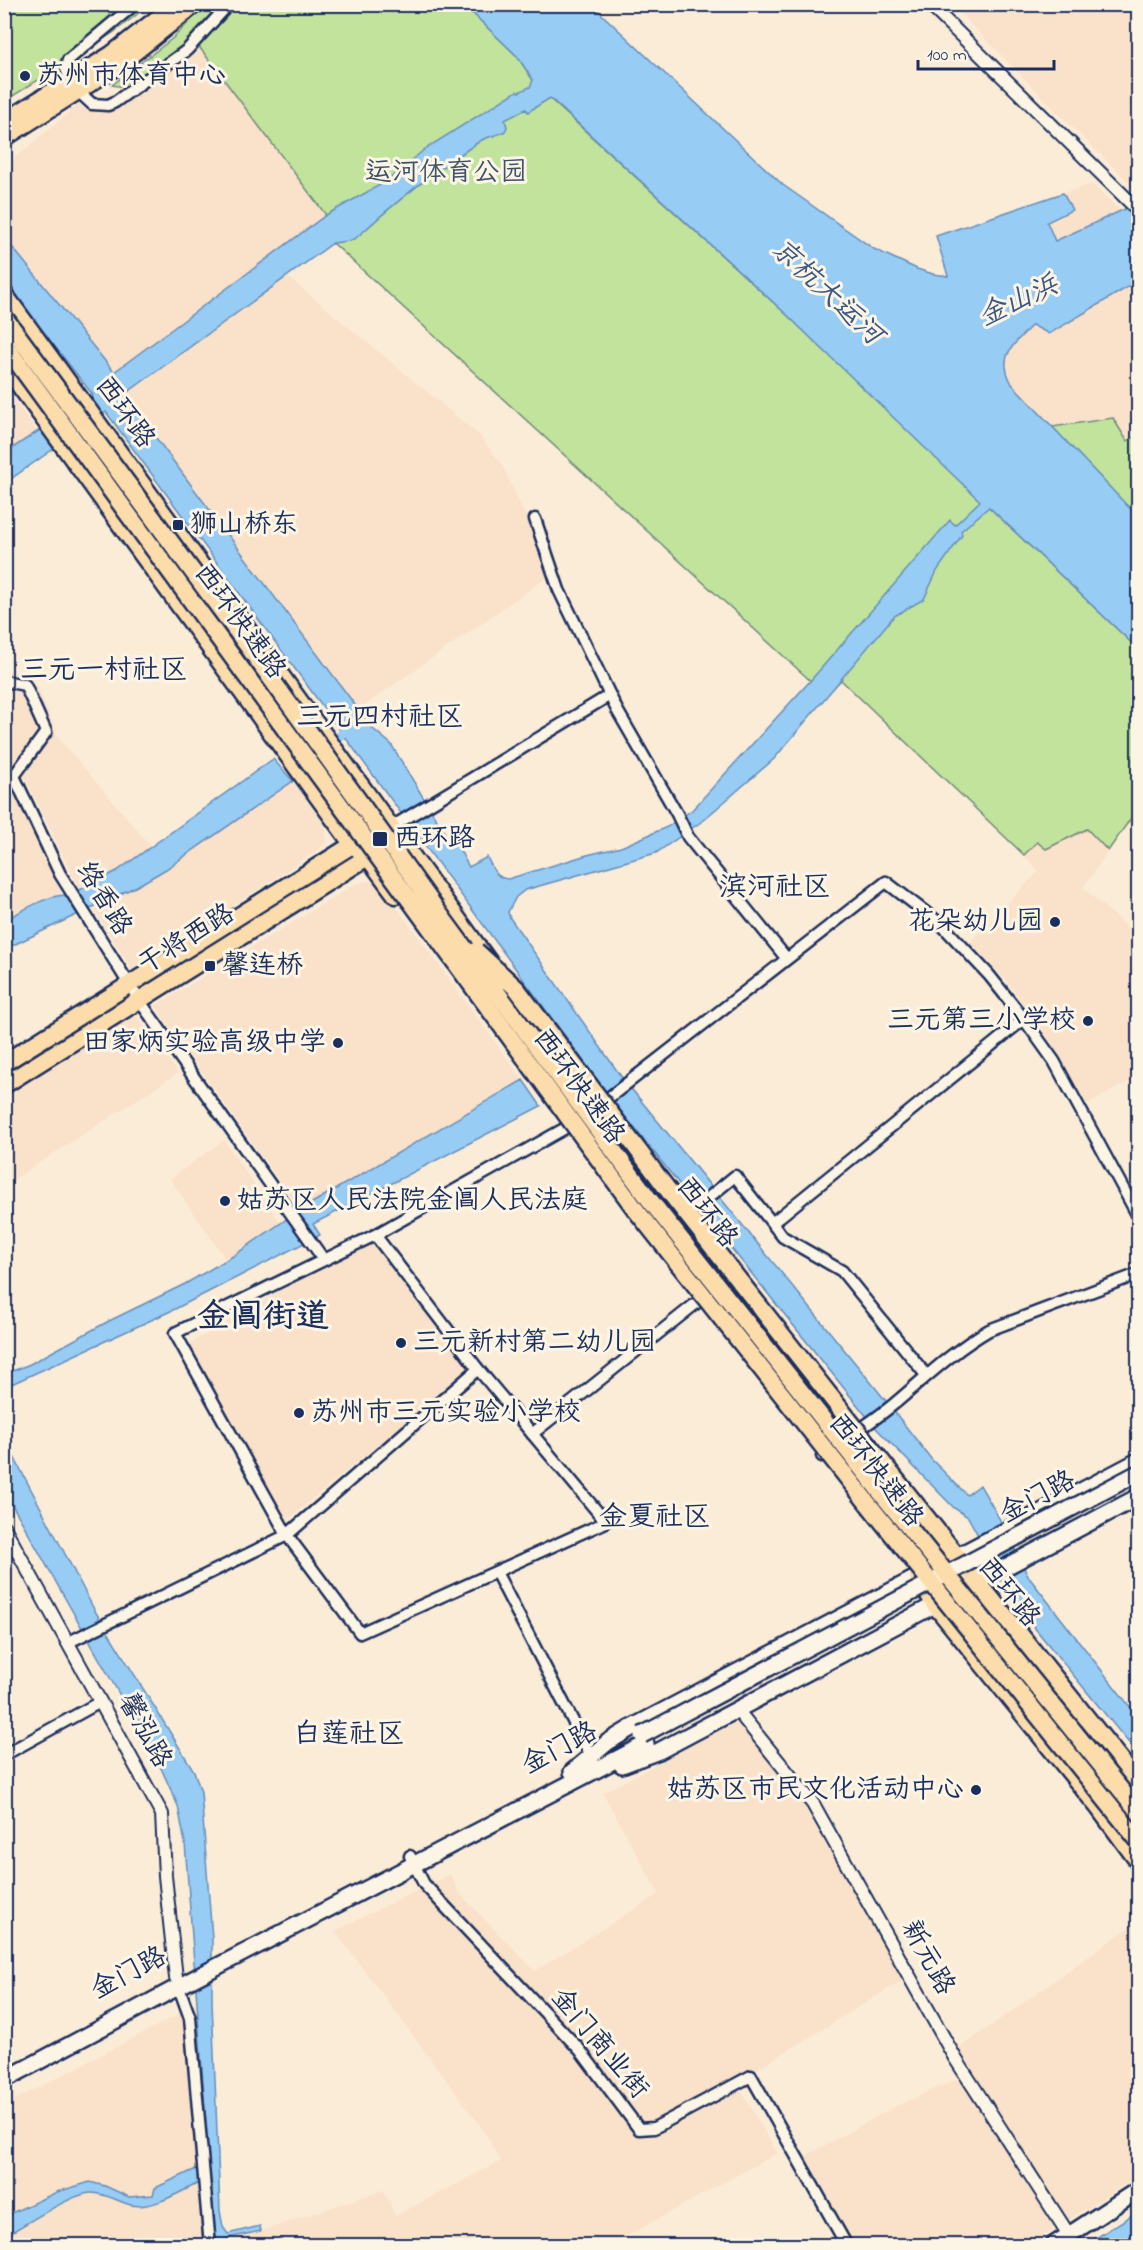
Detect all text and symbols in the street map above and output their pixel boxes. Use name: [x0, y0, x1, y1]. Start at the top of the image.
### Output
scale bar: [918, 33, 1054, 71]
text: 100 m: [927, 43, 967, 69]
place label: 苏州市体育中心: [37, 57, 226, 96]
marker: 苏州市体育中心: [18, 69, 32, 83]
park label: 运河体育公园: [365, 154, 527, 193]
water label: 京杭大运河: [761, 230, 894, 358]
water label: 金山浜: [972, 265, 1067, 338]
street label: 西环路: [84, 369, 164, 457]
place label: 狮山桥东: [190, 506, 298, 545]
marker: 狮山桥东: [171, 518, 185, 532]
street label: 西环快速路: [184, 556, 294, 688]
district label: 三元一村社区: [20, 651, 188, 692]
district label: 三元四村社区: [296, 698, 464, 739]
place label: 西环路: [394, 820, 475, 859]
marker: 西环路: [371, 830, 389, 848]
street label: 络香路: [65, 854, 141, 944]
district label: 滨河社区: [719, 868, 831, 909]
street label: 干将西路: [131, 895, 243, 985]
place label: 花朵幼儿园: [908, 903, 1043, 942]
marker: 花朵幼儿园: [1048, 915, 1062, 929]
place label: 馨连桥: [222, 947, 303, 986]
marker: 馨连桥: [203, 959, 217, 973]
place label: 三元第三小学校: [887, 1002, 1076, 1041]
marker: 三元第三小学校: [1081, 1014, 1095, 1028]
street label: 西环快速路: [523, 1021, 633, 1153]
place label: 田家炳实验高级中学: [83, 1024, 326, 1063]
marker: 田家炳实验高级中学: [331, 1036, 345, 1050]
street label: 西环路: [666, 1169, 746, 1257]
place label: 姑苏区人民法院金阊人民法庭: [237, 1182, 588, 1221]
marker: 姑苏区人民法院金阊人民法庭: [218, 1194, 232, 1208]
district label: 金阊街道: [197, 1294, 329, 1342]
place label: 三元新村第二幼儿园: [413, 1324, 656, 1363]
marker: 三元新村第二幼儿园: [394, 1336, 408, 1350]
place label: 苏州市三元实验小学校: [311, 1394, 581, 1433]
marker: 苏州市三元实验小学校: [292, 1406, 306, 1420]
street label: 西环快速路: [818, 1406, 932, 1536]
street label: 金门路: [993, 1462, 1083, 1534]
district label: 金夏社区: [599, 1498, 711, 1539]
street label: 西环路: [967, 1549, 1049, 1637]
street label: 馨泓路: [107, 1686, 181, 1776]
street label: 金门路: [515, 1713, 605, 1785]
district label: 白莲社区: [293, 1715, 405, 1756]
place label: 姑苏区市民文化活动中心: [667, 1771, 964, 1810]
marker: 姑苏区市民文化活动中心: [969, 1783, 983, 1797]
street label: 新元路: [890, 1913, 964, 2003]
street label: 金门路: [84, 1938, 174, 2010]
street label: 金门商业街: [541, 1980, 657, 2108]

